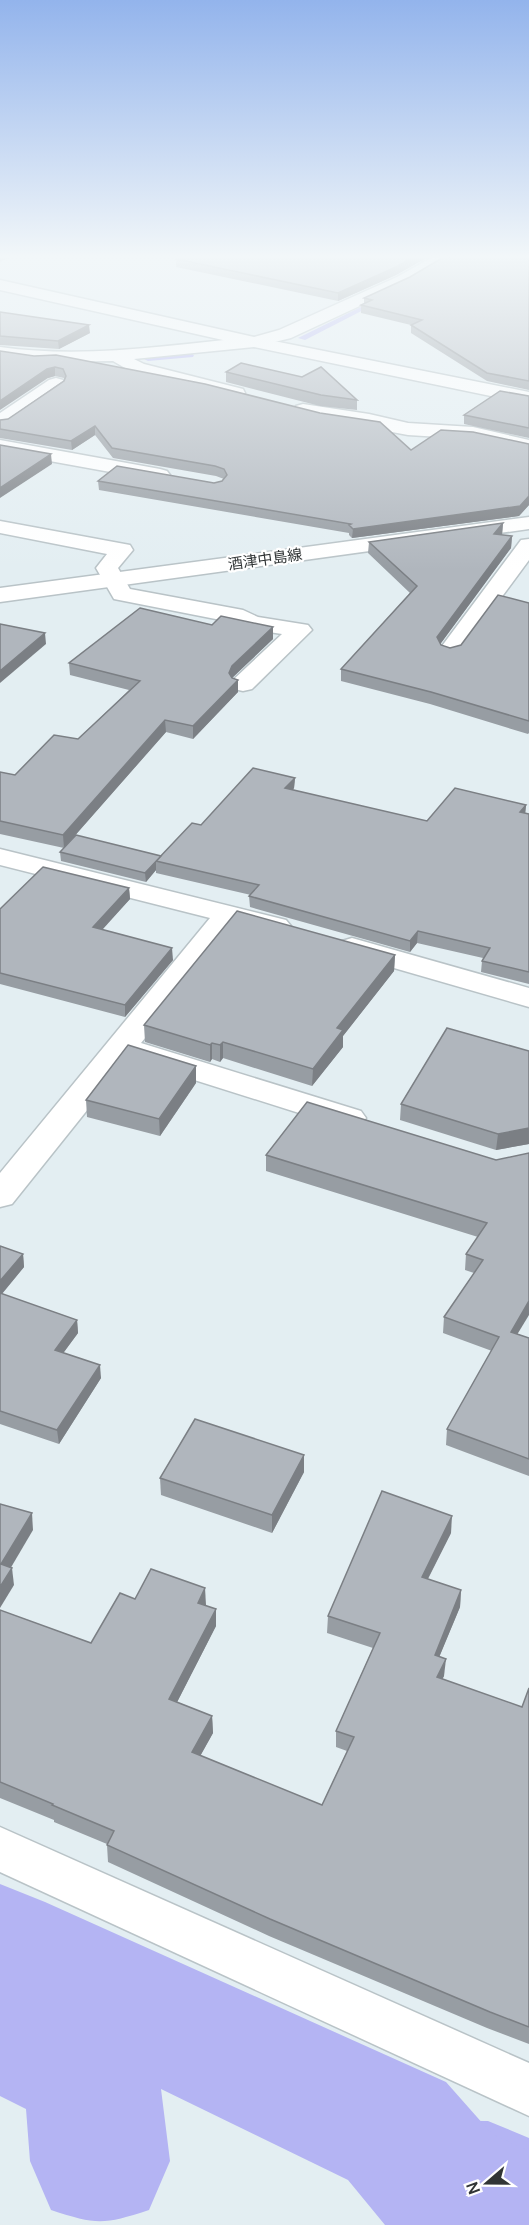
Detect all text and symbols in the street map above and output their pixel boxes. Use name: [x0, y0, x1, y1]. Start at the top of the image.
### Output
street label: 酒津中島線: [226, 543, 304, 575]
north arrow: [457, 2153, 517, 2213]
text: N: [461, 2179, 485, 2197]

